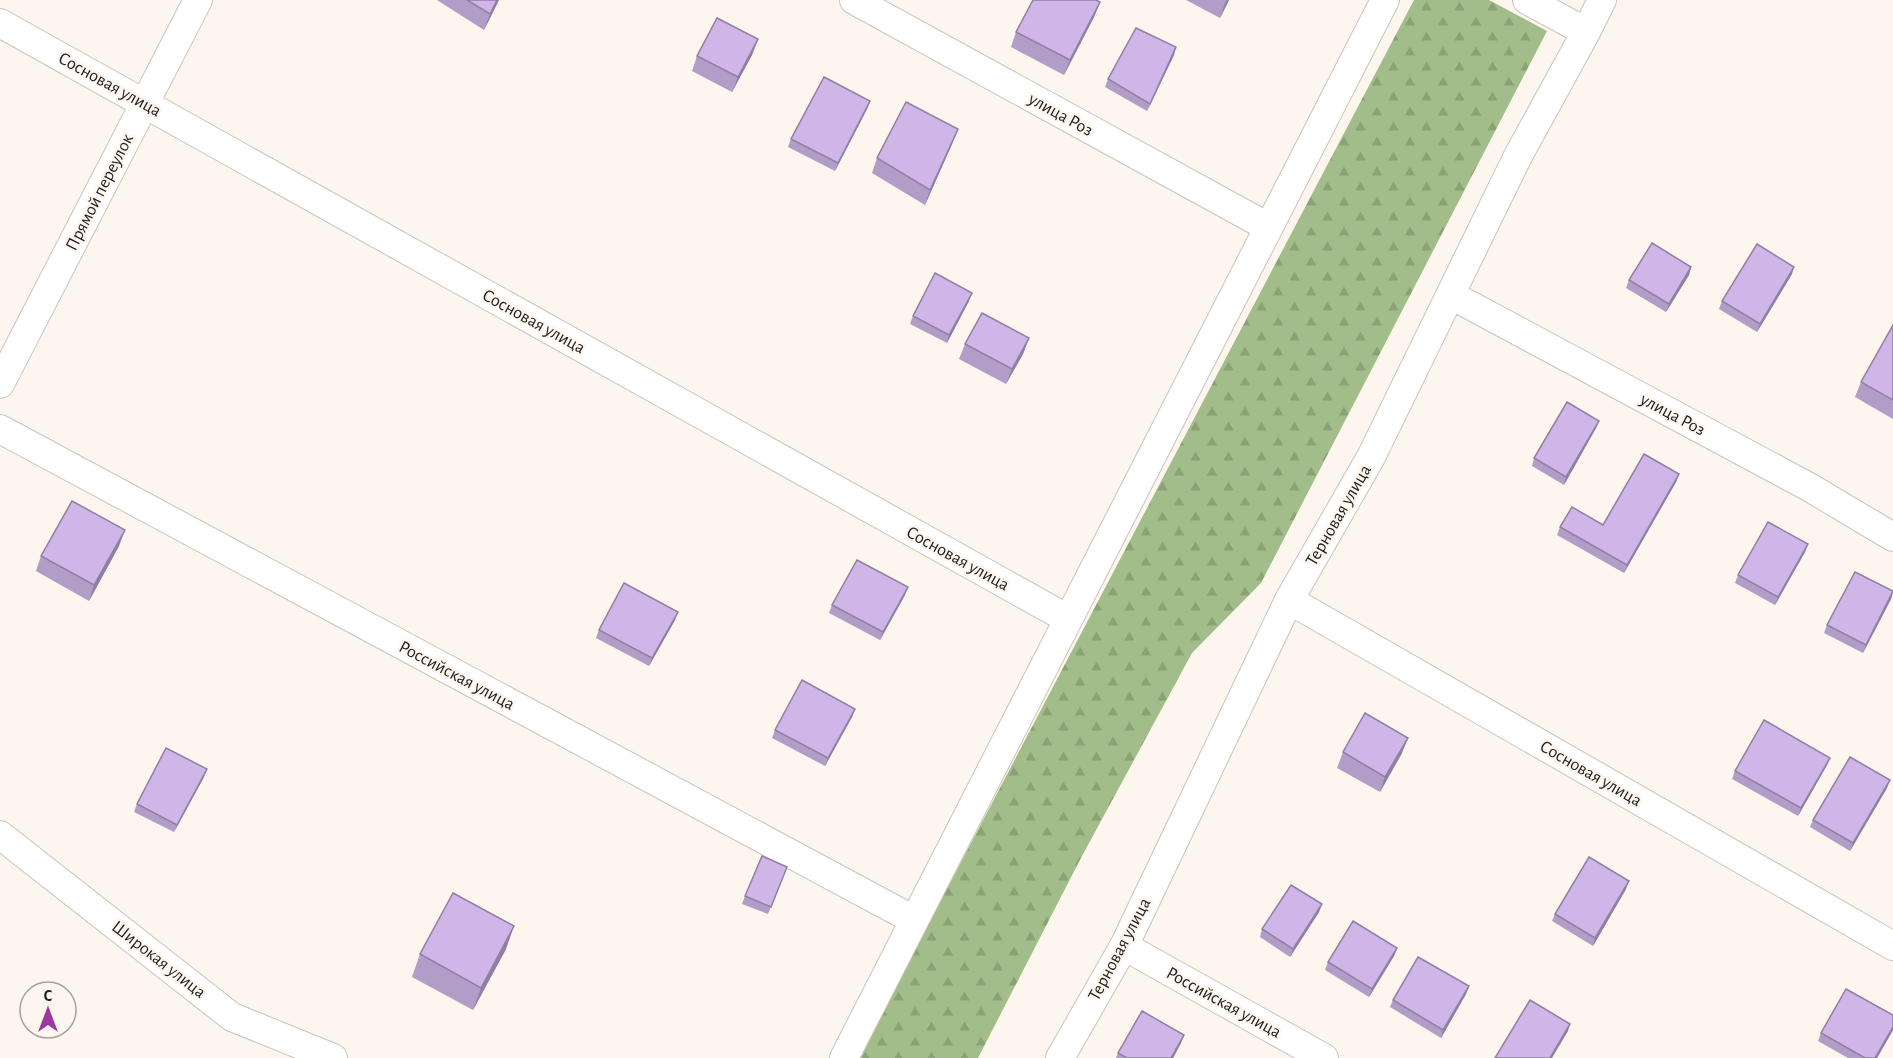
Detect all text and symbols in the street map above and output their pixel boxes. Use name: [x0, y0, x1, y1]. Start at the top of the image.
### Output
street label: Сосновая улица: [55, 49, 164, 120]
street label: улица Роз: [1024, 89, 1096, 140]
street label: Прямой переулок: [63, 130, 137, 254]
street label: Сосновая улица: [479, 286, 588, 357]
street label: улица Роз: [1636, 390, 1708, 439]
street label: Терновая улица: [1303, 462, 1375, 569]
street label: Сосновая улица: [903, 523, 1012, 594]
street label: Российская улица: [396, 638, 517, 714]
street label: Сосновая улица: [1536, 737, 1645, 810]
street label: Терновая улица: [1085, 895, 1154, 1004]
street label: Широкая улица: [108, 918, 209, 1002]
street label: Российская улица: [1163, 964, 1284, 1042]
north arrow: [18, 980, 78, 1040]
text: С: [44, 988, 53, 1004]

